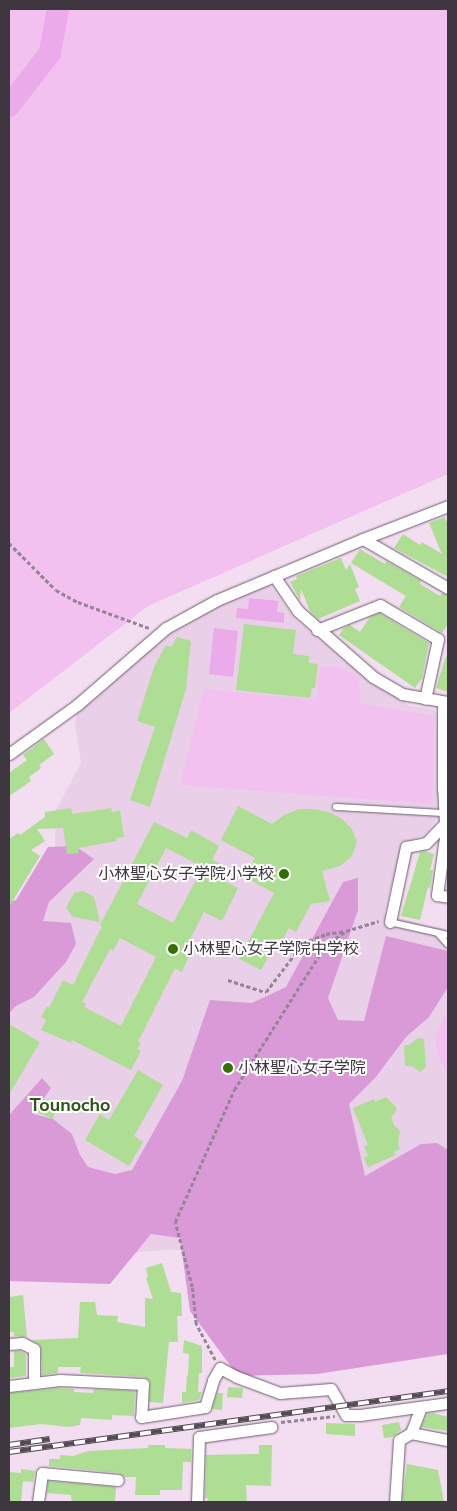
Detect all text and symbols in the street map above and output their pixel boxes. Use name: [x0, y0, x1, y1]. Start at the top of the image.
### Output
place label: 小林聖心女子学院小学校: [98, 864, 274, 884]
marker: 小林聖心女子学院小学校: [278, 868, 290, 880]
place label: 小林聖心女子学院中学校: [183, 939, 359, 959]
marker: 小林聖心女子学院中学校: [167, 943, 179, 955]
place label: 小林聖心女子学院: [238, 1058, 366, 1078]
marker: 小林聖心女子学院: [222, 1062, 234, 1074]
district label: Tounocho: [30, 1094, 110, 1116]

